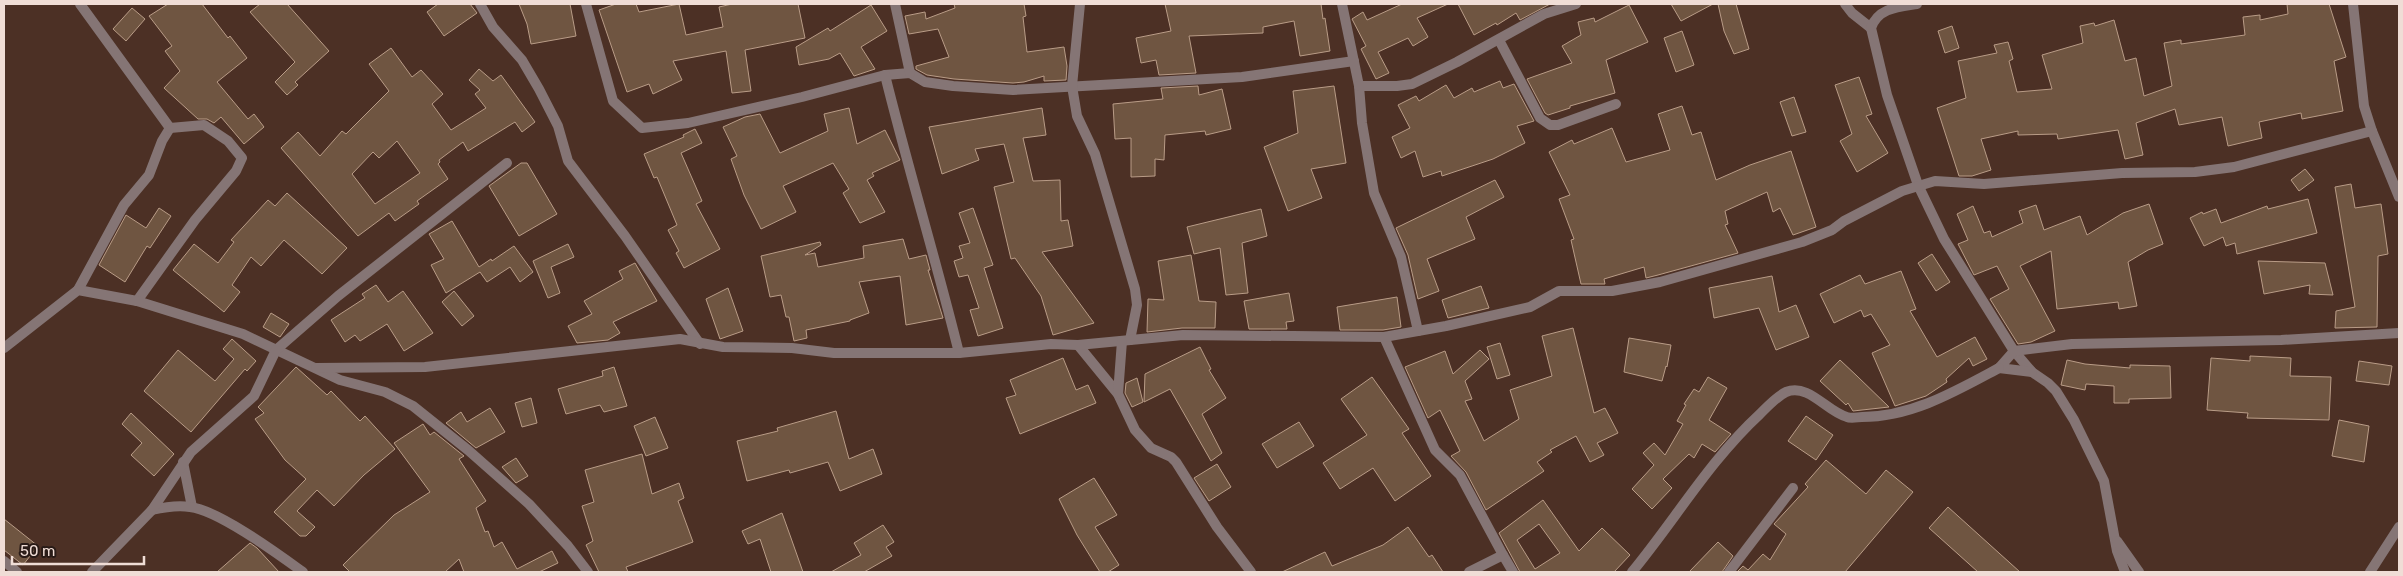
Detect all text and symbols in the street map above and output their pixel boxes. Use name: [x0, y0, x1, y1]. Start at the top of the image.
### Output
scale bar: [12, 534, 145, 566]
text: 50 m: [20, 542, 55, 560]

